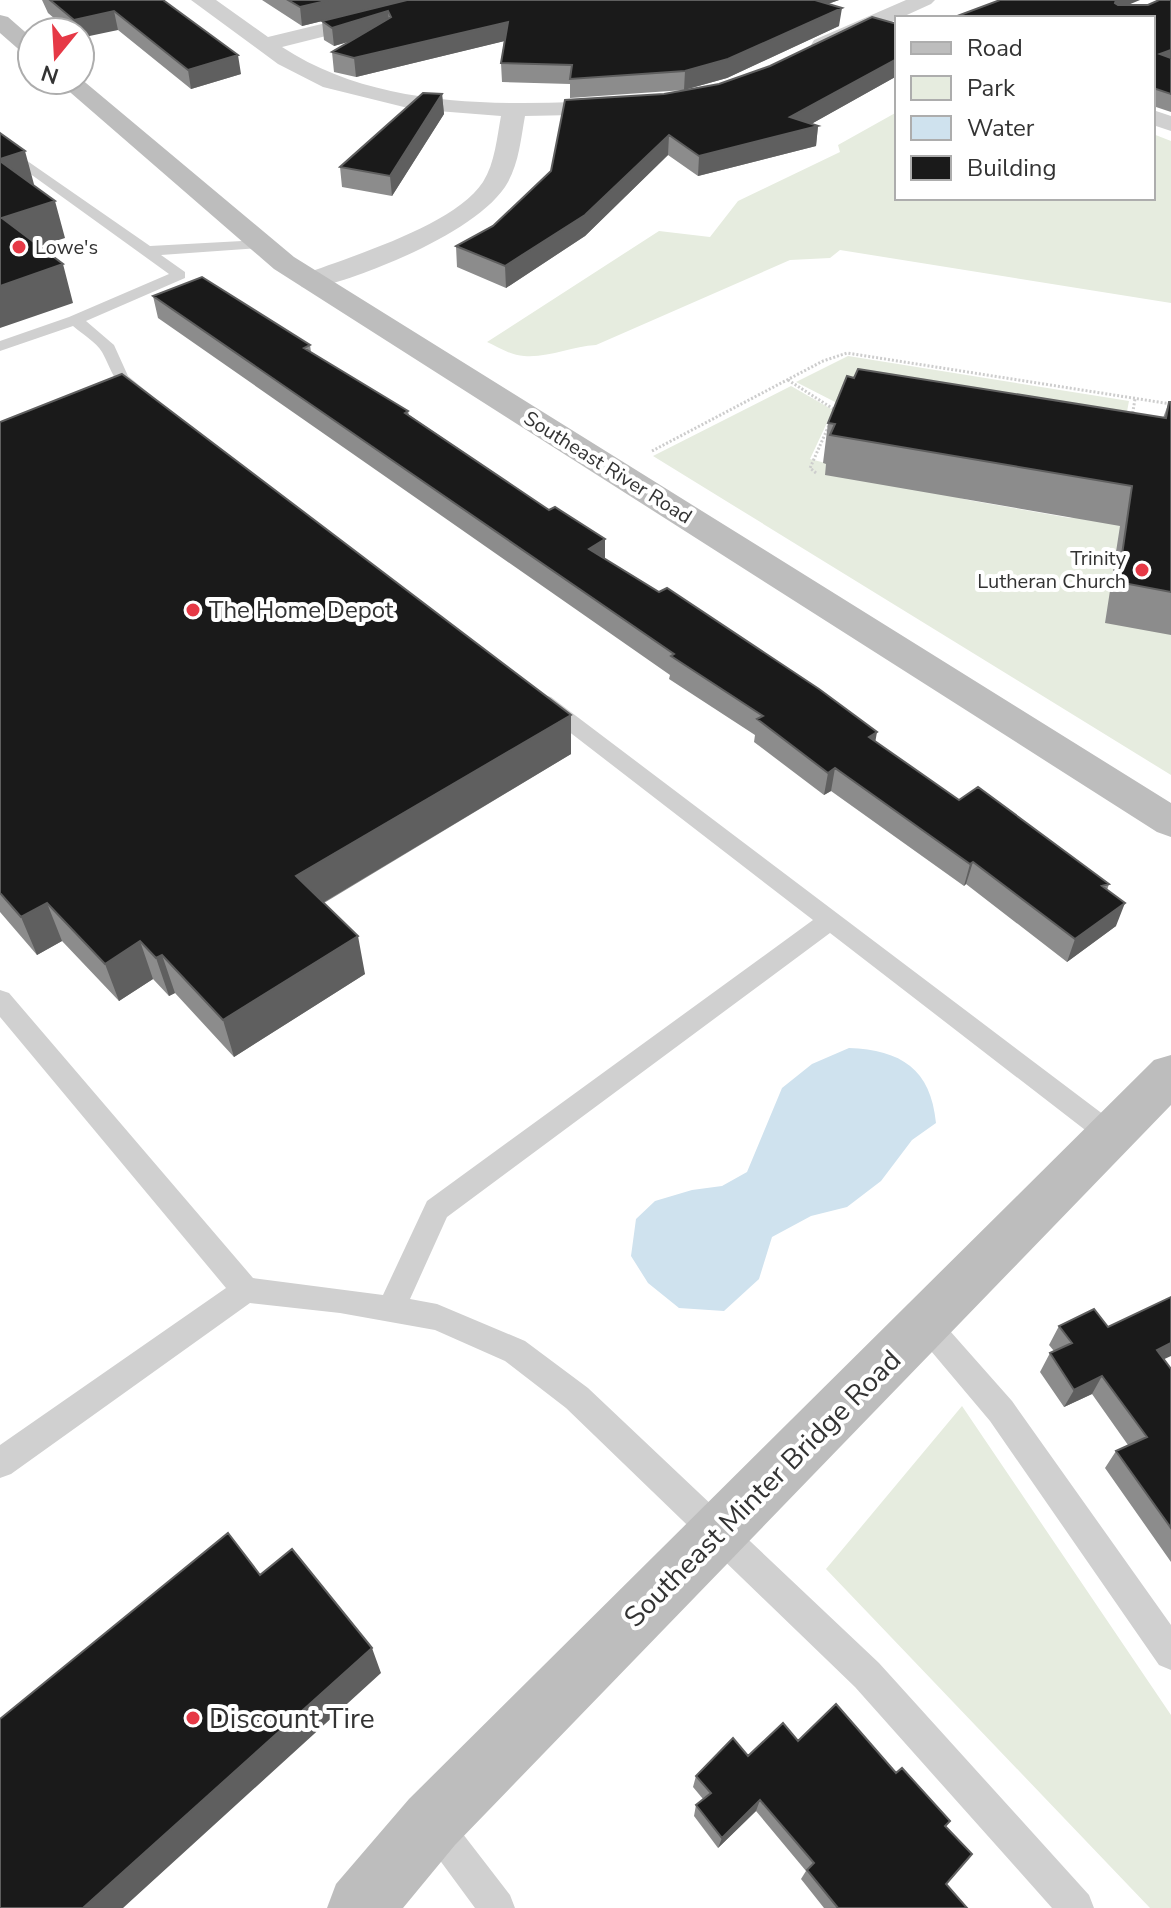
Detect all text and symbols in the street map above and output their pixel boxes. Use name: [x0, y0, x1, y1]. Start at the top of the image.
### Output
north arrow: [16, 16, 96, 96]
legend: [895, 16, 1155, 200]
text: Road: [967, 32, 1023, 64]
text: N: [38, 57, 63, 91]
text: Park: [967, 72, 1016, 104]
text: Water: [967, 112, 1035, 144]
text: Building: [967, 152, 1057, 184]
place label: Lowe's: [35, 234, 98, 261]
marker: Lowe's: [10, 238, 28, 256]
street label: Southeast River Road: [519, 405, 697, 530]
place label: Trinity Lutheran Church: [977, 545, 1127, 595]
marker: Trinity Lutheran Church: [1133, 561, 1151, 579]
place label: The Home Depot: [209, 594, 394, 626]
marker: The Home Depot: [184, 601, 202, 619]
street label: Southeast Minter Bridge Road: [616, 1342, 910, 1636]
place label: Discount Tire: [209, 1700, 375, 1738]
marker: Discount Tire: [184, 1709, 202, 1727]

